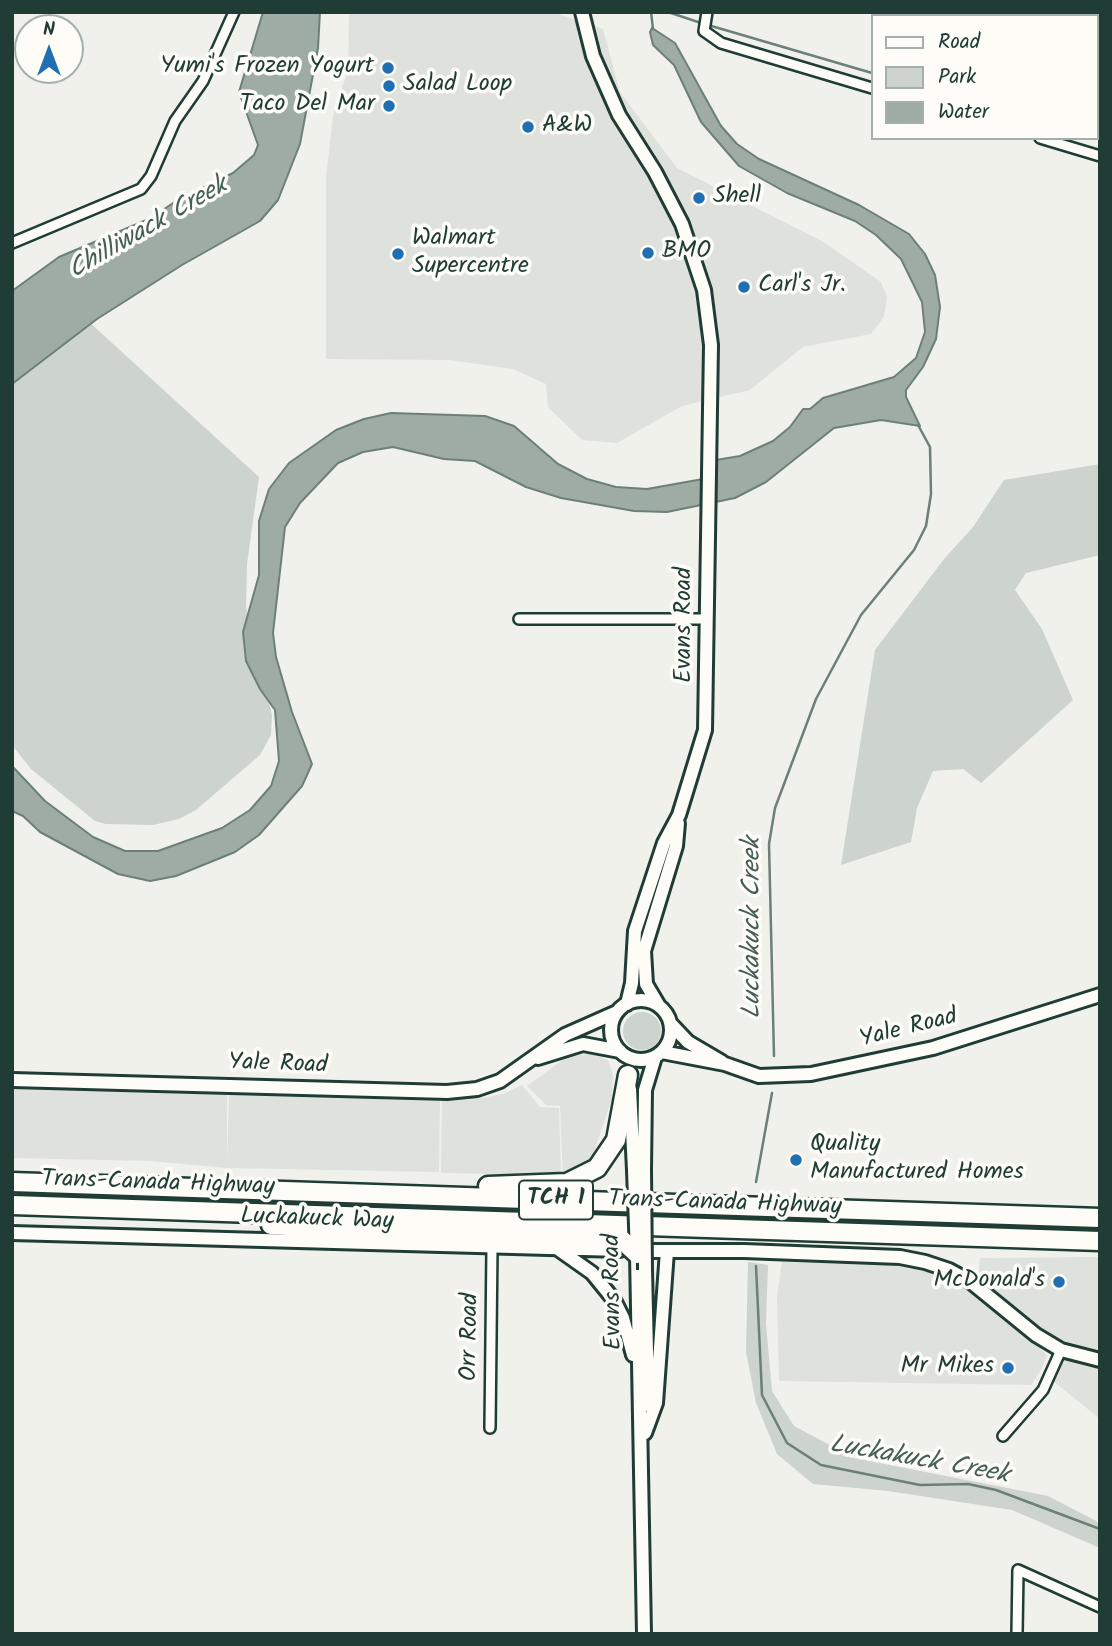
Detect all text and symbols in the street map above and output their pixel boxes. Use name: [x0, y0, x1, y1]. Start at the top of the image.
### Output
north arrow: [14, 14, 84, 84]
legend: [870, 14, 1098, 140]
text: N: [43, 15, 55, 45]
text: Road: [938, 26, 980, 59]
place label: Yumi's Frozen Yogurt: [161, 54, 374, 82]
marker: Yumi's Frozen Yogurt: [380, 60, 396, 76]
text: Park: [938, 61, 976, 94]
place label: Salad Loop: [403, 72, 512, 100]
marker: Salad Loop: [381, 78, 397, 94]
place label: Taco Del Mar: [240, 92, 375, 120]
text: Water: [938, 96, 989, 129]
marker: Taco Del Mar: [381, 98, 397, 114]
place label: A&W: [542, 113, 592, 141]
marker: A&W: [520, 119, 536, 135]
water label: Chilliwack Creek: [64, 172, 234, 288]
place label: Shell: [713, 184, 761, 212]
marker: Shell: [691, 190, 707, 206]
place label: Walmart Supercentre: [412, 226, 529, 282]
place label: BMO: [662, 239, 711, 267]
marker: BMO: [640, 245, 656, 261]
marker: Walmart Supercentre: [390, 246, 406, 262]
place label: Carl's Jr.: [758, 273, 846, 301]
marker: Carl's Jr.: [736, 279, 752, 295]
street label: Evans Road: [672, 567, 700, 683]
water label: Luckakuck Creek: [739, 837, 771, 1019]
street label: Yale Road: [857, 1004, 961, 1056]
street label: Yale Road: [228, 1050, 328, 1082]
place label: Quality Manufactured Homes: [810, 1132, 1024, 1188]
marker: Quality Manufactured Homes: [788, 1152, 804, 1168]
street label: Trans-Canada Highway: [41, 1167, 275, 1203]
road number: TCH 1: [519, 1180, 593, 1219]
street label: Trans-Canada Highway: [608, 1187, 842, 1223]
street label: Luckakuck Way: [240, 1204, 394, 1238]
street label: Evans Road: [600, 1234, 630, 1350]
place label: McDonald's: [933, 1268, 1045, 1296]
marker: McDonald's: [1051, 1274, 1067, 1290]
street label: Orr Road: [457, 1293, 487, 1381]
place label: Mr Mikes: [901, 1354, 994, 1382]
marker: Mr Mikes: [1000, 1360, 1016, 1376]
water label: Luckakuck Creek: [827, 1431, 1011, 1493]

